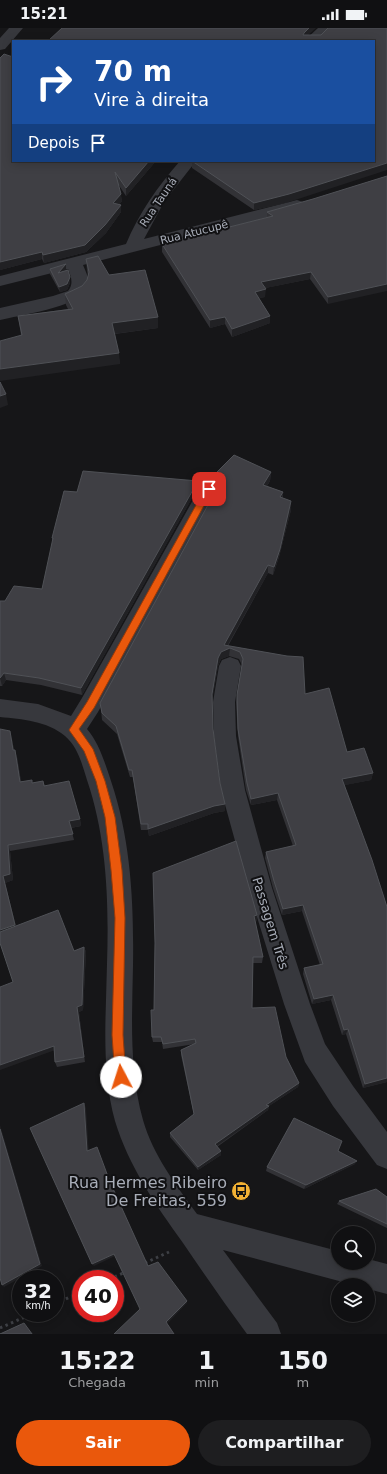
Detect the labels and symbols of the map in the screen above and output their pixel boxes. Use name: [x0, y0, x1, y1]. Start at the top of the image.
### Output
street label: Rua Tauná: [137, 175, 180, 229]
street label: Rua Atucupê: [159, 218, 230, 247]
pin: [192, 472, 226, 506]
street label: Passagem Três: [249, 875, 292, 971]
position arrow: [100, 1056, 142, 1098]
place label: Rua Hermes Ribeiro De Freitas, 559: [69, 1173, 227, 1210]
bus stop icon: Rua Hermes Ribeiro De Freitas, 559: [230, 1180, 252, 1202]
speed limit sign: 40: [72, 1270, 124, 1322]

